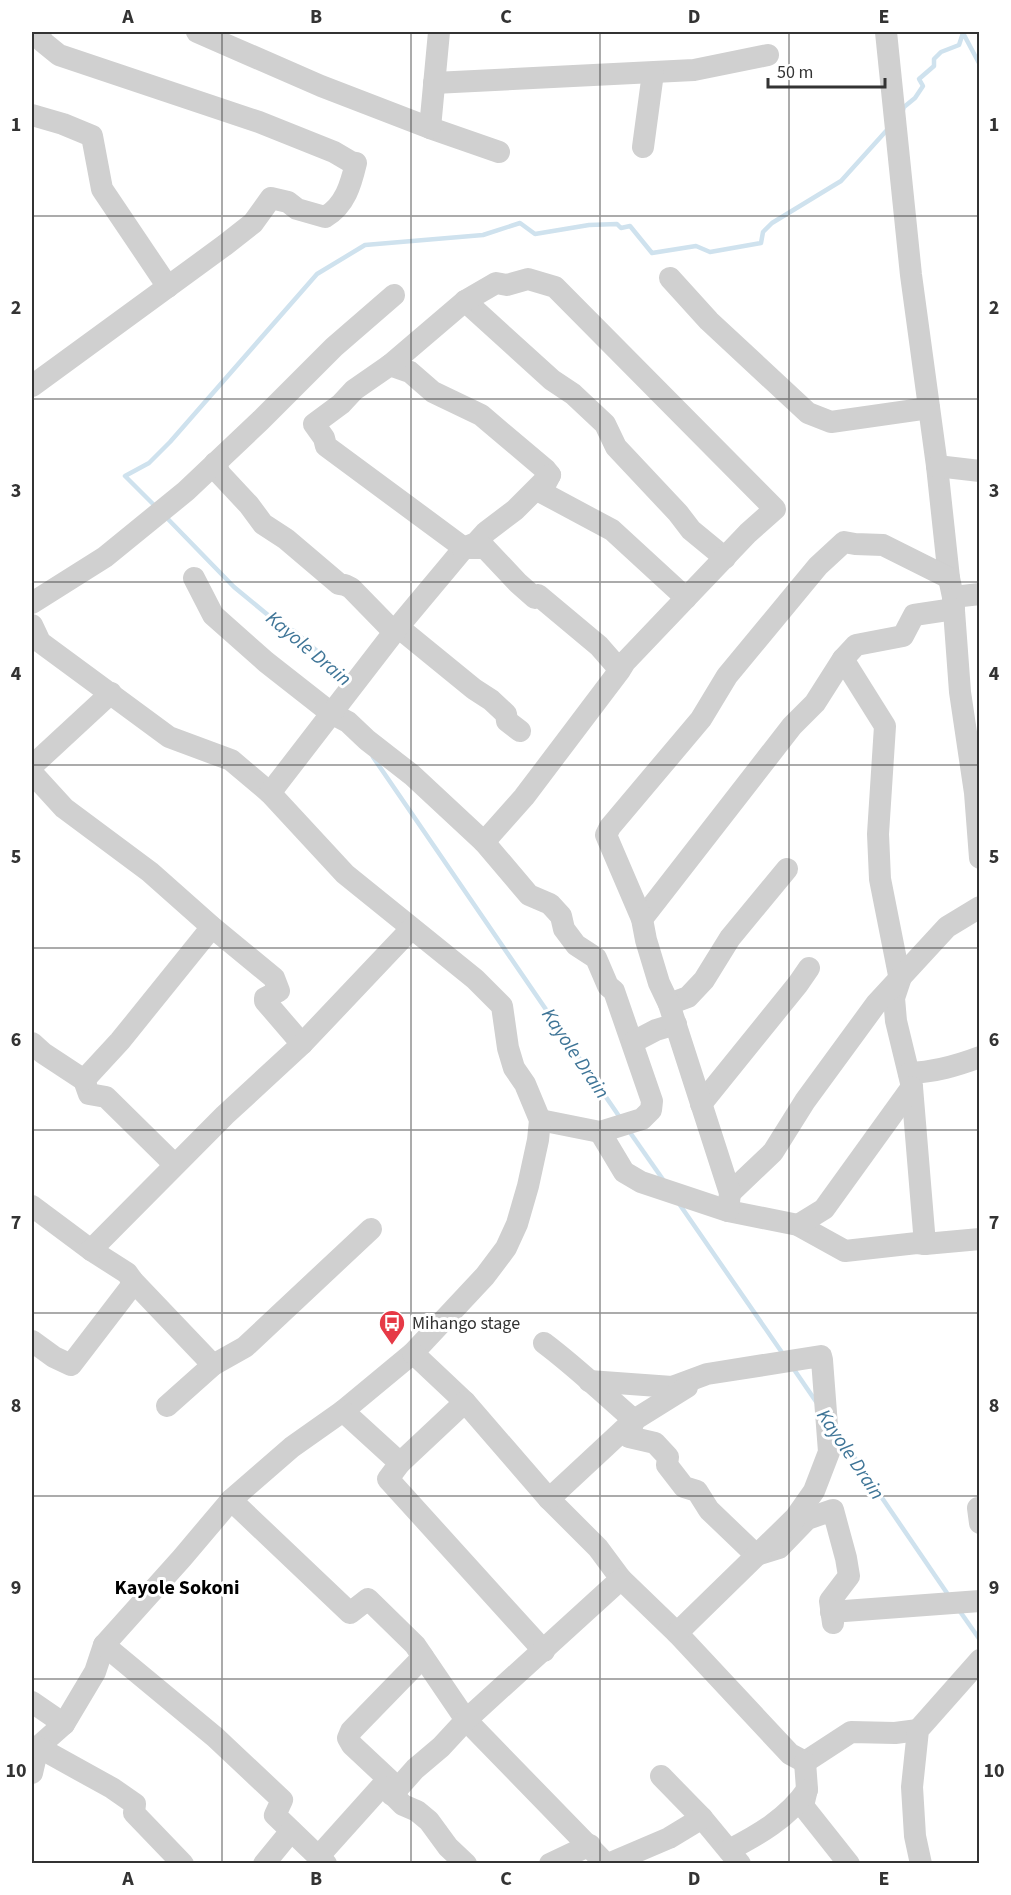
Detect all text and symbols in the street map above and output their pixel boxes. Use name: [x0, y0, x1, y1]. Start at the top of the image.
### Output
text: A: [121, 3, 134, 31]
text: B: [310, 3, 322, 31]
text: C: [500, 3, 512, 31]
text: D: [688, 3, 700, 31]
text: E: [879, 3, 889, 31]
scale bar: [768, 51, 885, 89]
text: 50 m: [777, 60, 813, 85]
text: 1: [11, 111, 21, 139]
text: 1: [989, 111, 999, 139]
text: 2: [11, 294, 21, 322]
text: 2: [989, 294, 999, 322]
text: 3: [11, 477, 21, 505]
text: 3: [989, 477, 999, 505]
water label: Kayole Drain: [260, 605, 357, 693]
text: 4: [11, 660, 22, 688]
text: 4: [989, 660, 1000, 688]
text: 5: [11, 843, 21, 871]
text: 5: [989, 843, 999, 871]
water label: Kayole Drain: [535, 1003, 616, 1104]
text: 6: [11, 1026, 21, 1054]
text: 6: [989, 1026, 999, 1054]
text: 7: [11, 1209, 21, 1237]
text: 7: [989, 1209, 999, 1237]
bus stop icon: Mihango stage: [377, 1308, 407, 1346]
place label: Mihango stage: [412, 1311, 520, 1336]
text: 8: [11, 1392, 21, 1420]
text: 8: [989, 1392, 999, 1420]
water label: Kayole Drain: [810, 1404, 891, 1505]
text: 9: [11, 1574, 21, 1602]
district label: Kayole Sokoni: [115, 1574, 239, 1602]
text: 9: [989, 1574, 999, 1602]
text: 10: [5, 1757, 27, 1785]
text: 10: [983, 1757, 1005, 1785]
text: A: [121, 1865, 134, 1893]
text: B: [310, 1865, 322, 1893]
text: C: [500, 1865, 512, 1893]
text: D: [688, 1865, 700, 1893]
text: E: [879, 1865, 889, 1893]

